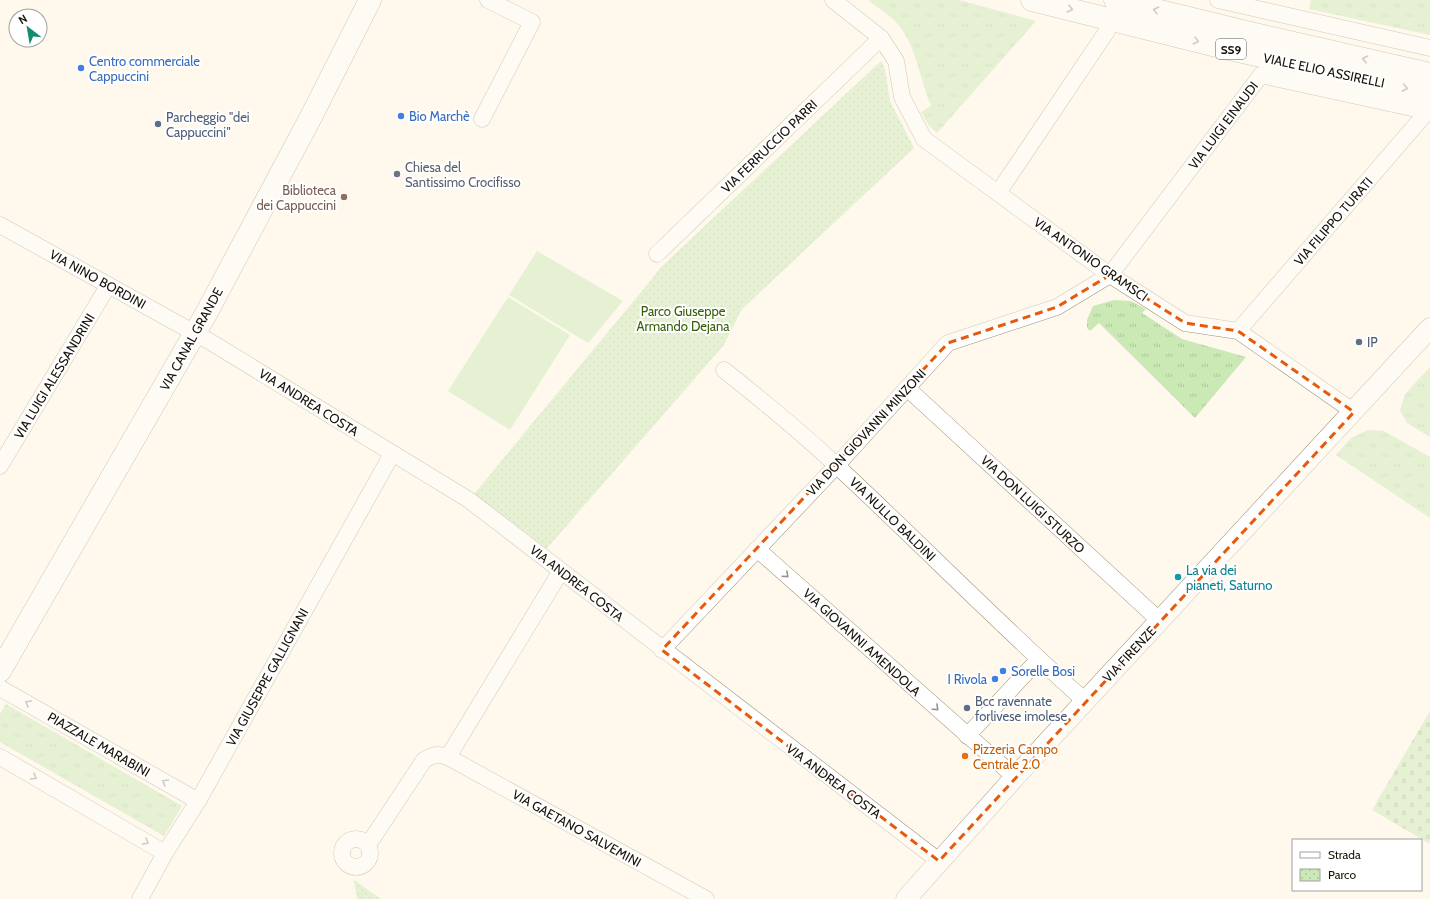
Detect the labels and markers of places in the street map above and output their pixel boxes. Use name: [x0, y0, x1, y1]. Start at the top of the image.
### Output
place label: Centro commerciale Cappuccini: [89, 53, 200, 84]
marker: Centro commerciale Cappuccini: [76, 63, 86, 73]
place label: Bio Marchè: [409, 108, 470, 124]
place label: Parcheggio "dei Cappuccini": [166, 109, 250, 140]
marker: Bio Marchè: [396, 111, 406, 121]
marker: Parcheggio "dei Cappuccini": [153, 119, 163, 129]
place label: Chiesa del Santissimo Crocifisso: [405, 159, 521, 190]
marker: Chiesa del Santissimo Crocifisso: [392, 169, 402, 179]
place label: Biblioteca dei Cappuccini: [256, 182, 337, 213]
marker: Biblioteca dei Cappuccini: [339, 192, 349, 202]
place label: IP: [1367, 334, 1378, 350]
marker: IP: [1354, 337, 1364, 347]
place label: La via dei pianeti, Saturno: [1186, 562, 1272, 593]
marker: La via dei pianeti, Saturno: [1173, 572, 1183, 582]
place label: Sorelle Bosi: [1011, 663, 1075, 679]
marker: Sorelle Bosi: [998, 666, 1008, 676]
place label: I Rivola: [948, 671, 988, 687]
marker: I Rivola: [990, 674, 1000, 684]
place label: Bcc ravennate forlivese imolese: [975, 693, 1068, 724]
marker: Bcc ravennate forlivese imolese: [962, 703, 972, 713]
place label: Pizzeria Campo Centrale 2.0: [973, 741, 1058, 772]
marker: Pizzeria Campo Centrale 2.0: [960, 751, 970, 761]

